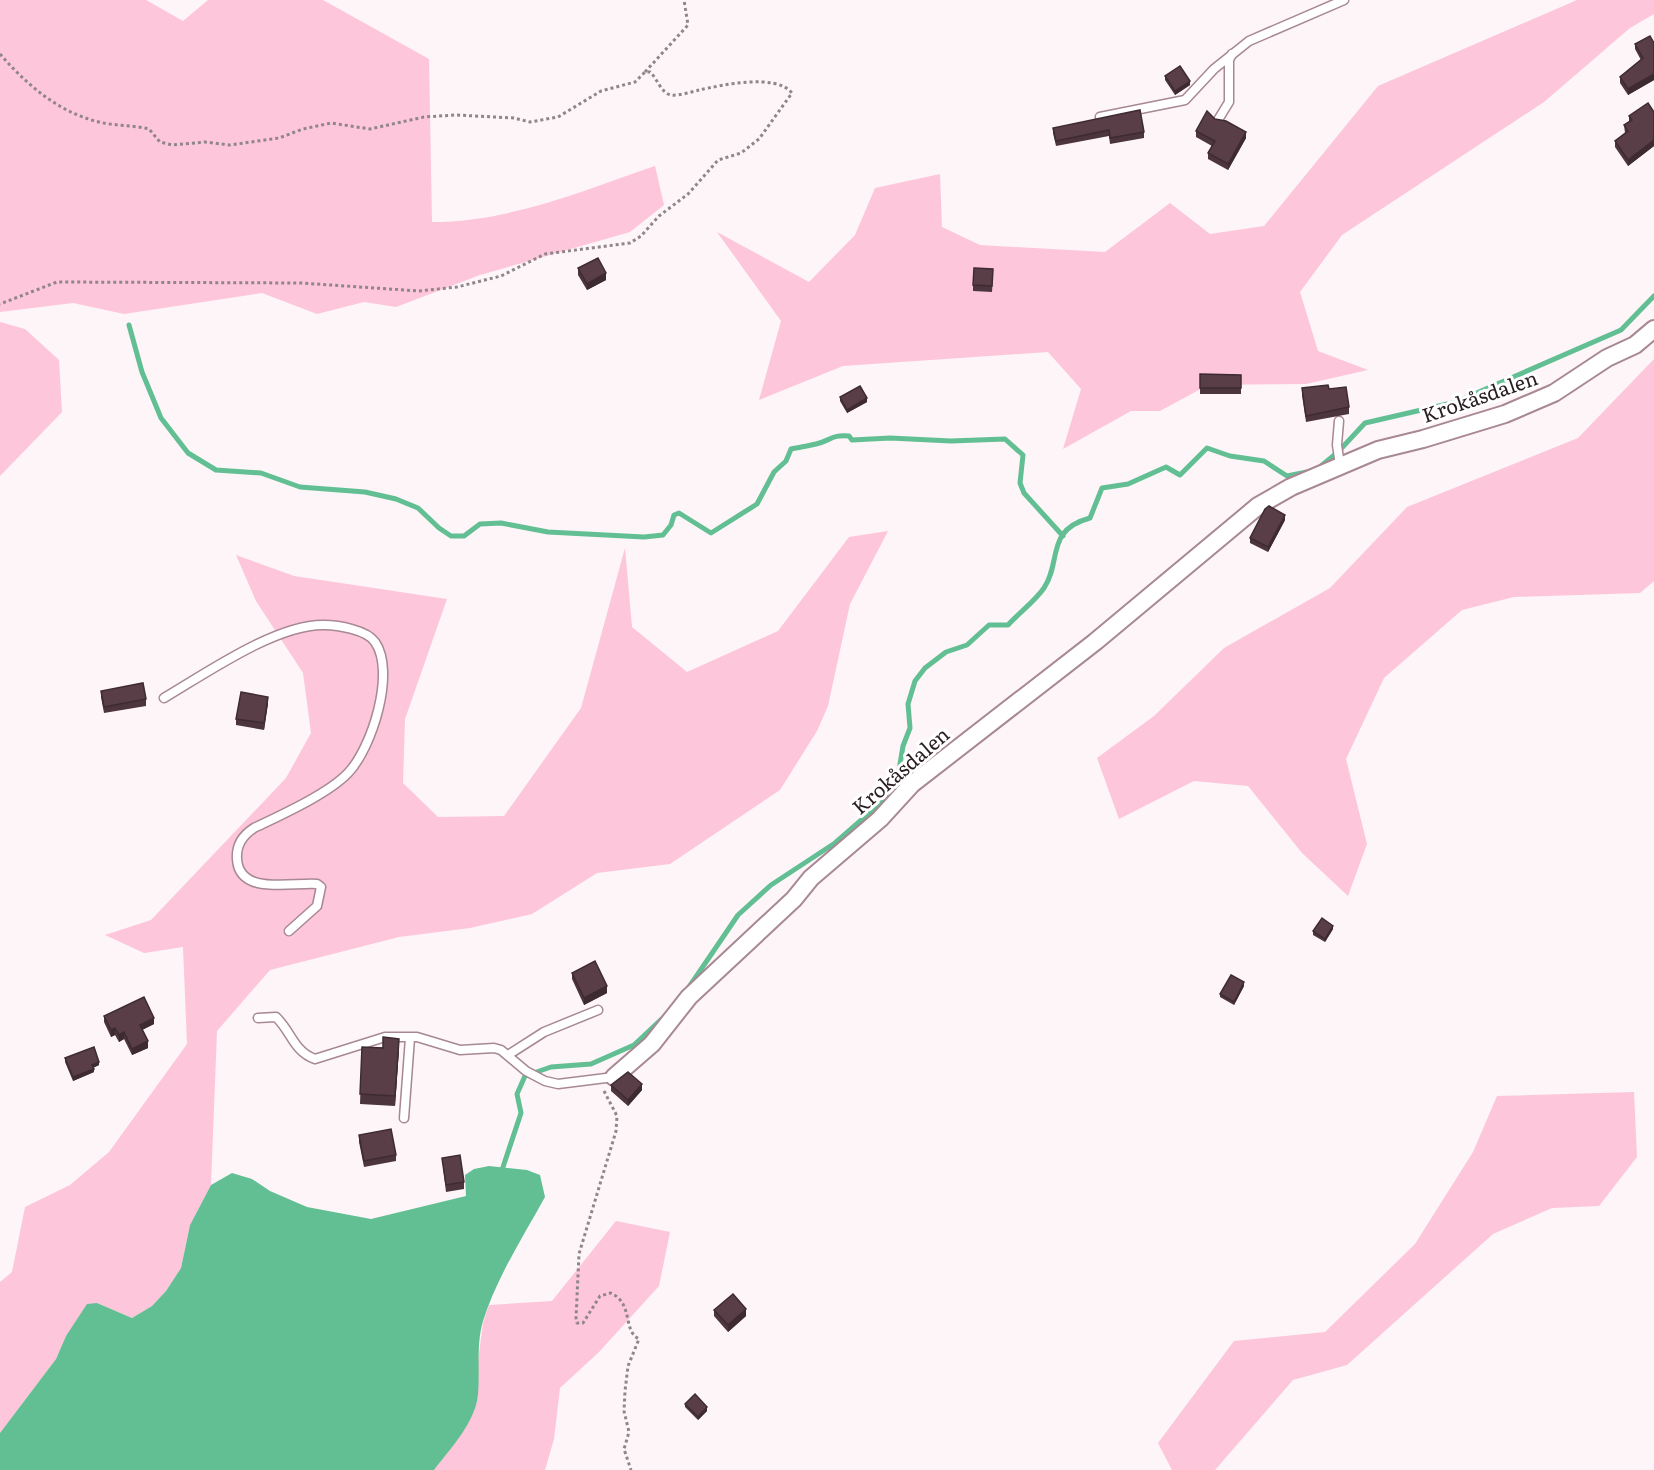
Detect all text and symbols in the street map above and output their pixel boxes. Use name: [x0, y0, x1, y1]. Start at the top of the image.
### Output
street label: Krokåsdalen: [1417, 361, 1541, 429]
street label: Krokåsdalen: [844, 719, 955, 820]

